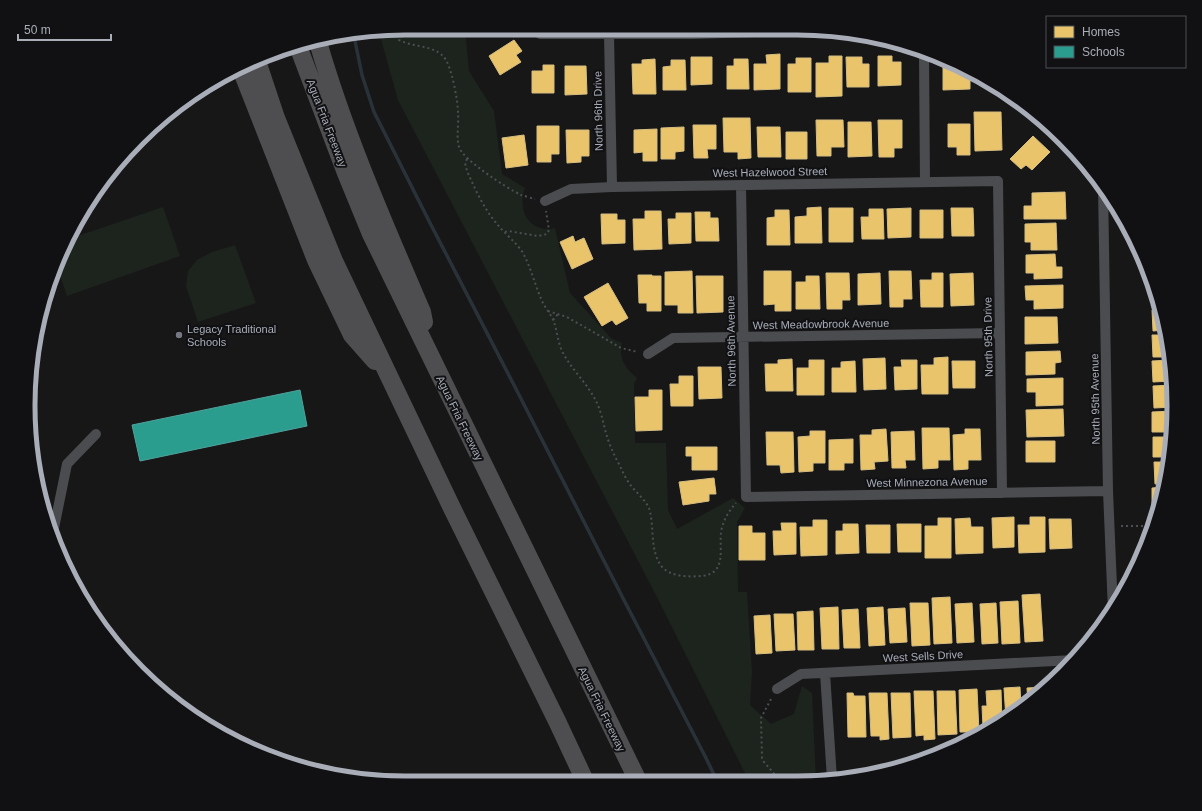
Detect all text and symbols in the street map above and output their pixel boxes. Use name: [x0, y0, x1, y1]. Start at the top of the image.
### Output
scale bar: [18, 16, 111, 42]
legend: [1046, 16, 1186, 68]
text: 50 m: [24, 23, 51, 37]
text: Homes: [1082, 25, 1120, 39]
text: Schools: [1082, 45, 1125, 59]
street label: North 96th Drive: [591, 71, 605, 151]
street label: Agua Fria Freeway: [305, 77, 349, 169]
street label: West Hazelwood Street: [713, 165, 827, 179]
street label: North 96th Avenue: [724, 295, 738, 387]
street label: North 95th Drive: [981, 297, 995, 377]
street label: West Meadowbrook Avenue: [753, 317, 889, 331]
place label: Legacy Traditional Schools: [187, 323, 276, 348]
marker: Legacy Traditional Schools: [174, 330, 184, 340]
street label: North 95th Avenue: [1088, 353, 1102, 445]
street label: Agua Fria Freeway: [434, 374, 486, 463]
street label: West Minnezona Avenue: [866, 475, 988, 489]
street label: West Sells Drive: [882, 648, 964, 664]
street label: Agua Fria Freeway: [576, 665, 628, 754]

